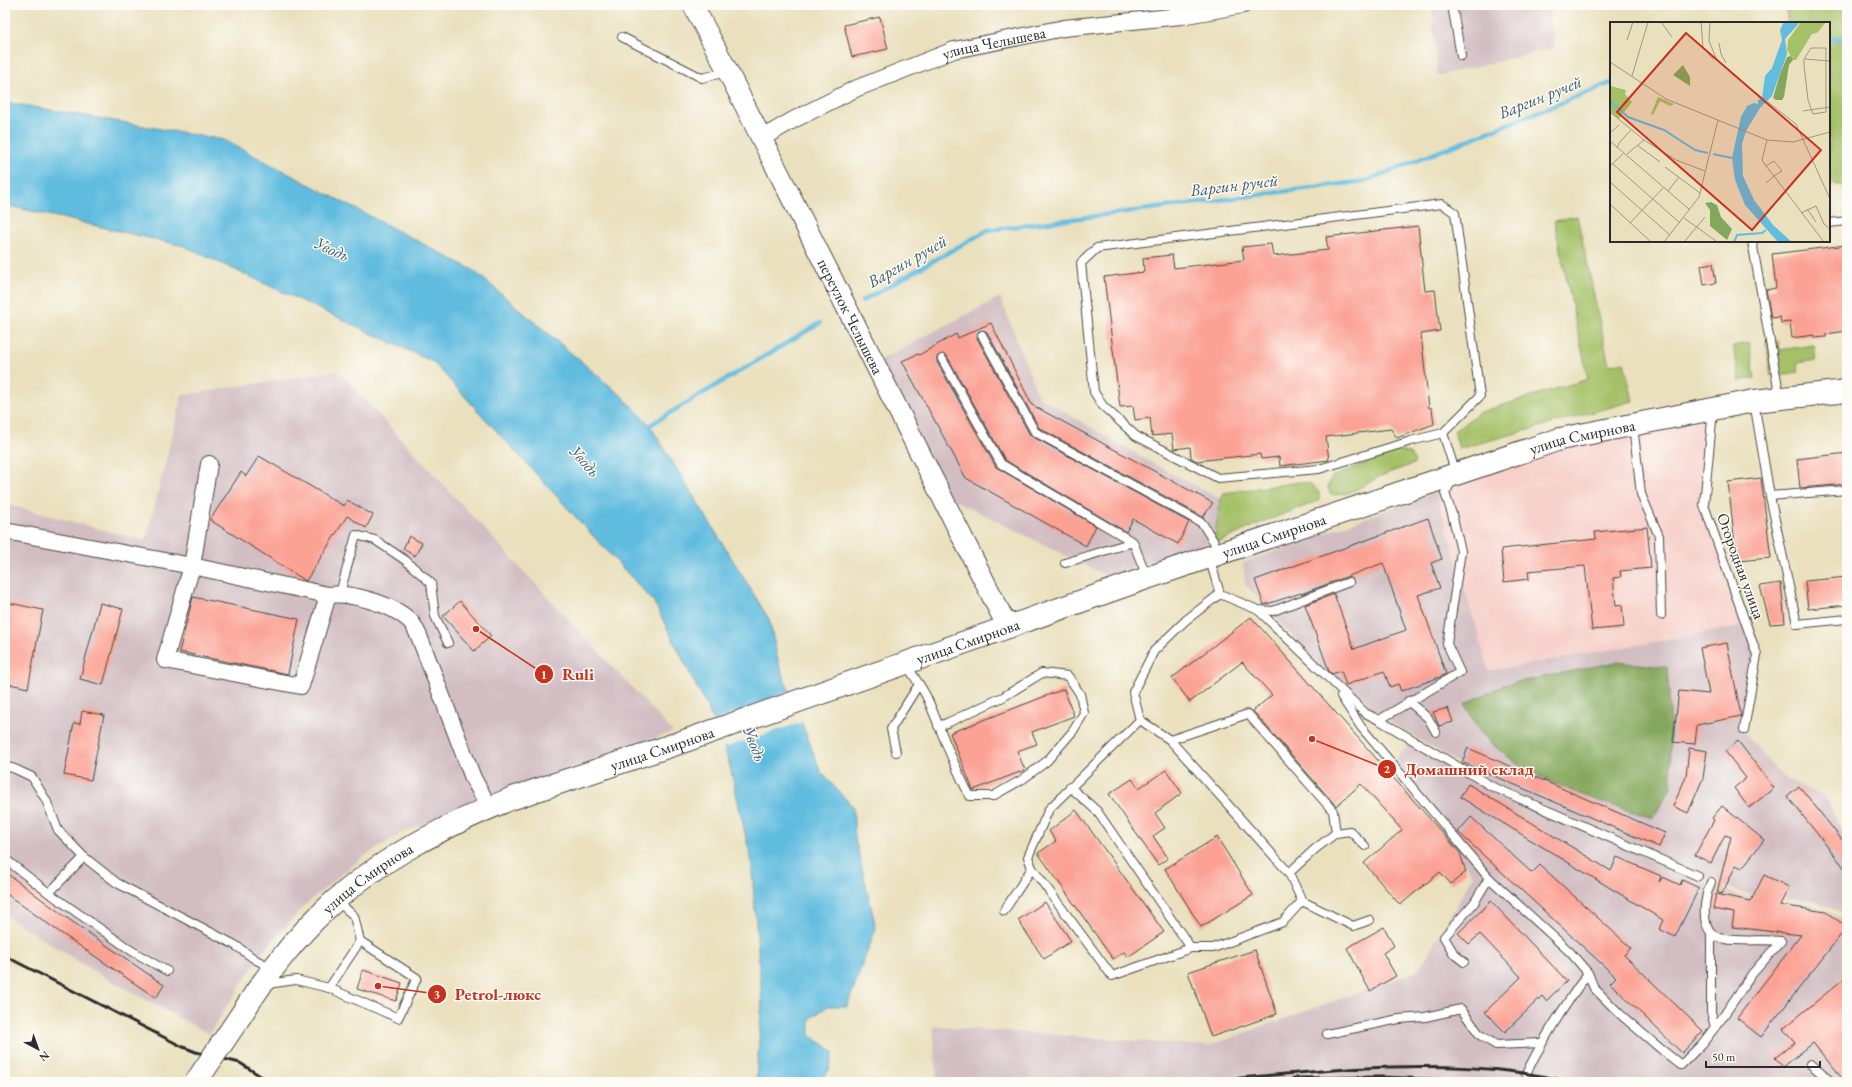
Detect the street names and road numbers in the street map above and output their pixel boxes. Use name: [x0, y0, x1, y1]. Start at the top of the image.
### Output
street label: улица Челышева: [939, 21, 1048, 64]
street label: переулок Челышева: [813, 255, 889, 378]
street label: улица Смирнова: [1526, 414, 1637, 459]
street label: улица Смирнова: [1219, 508, 1329, 562]
street label: Огородная улица: [1712, 510, 1770, 622]
street label: улица Смирнова: [913, 613, 1023, 669]
street label: улица Смирнова: [607, 721, 717, 776]
street label: улица Смирнова: [317, 837, 417, 918]

